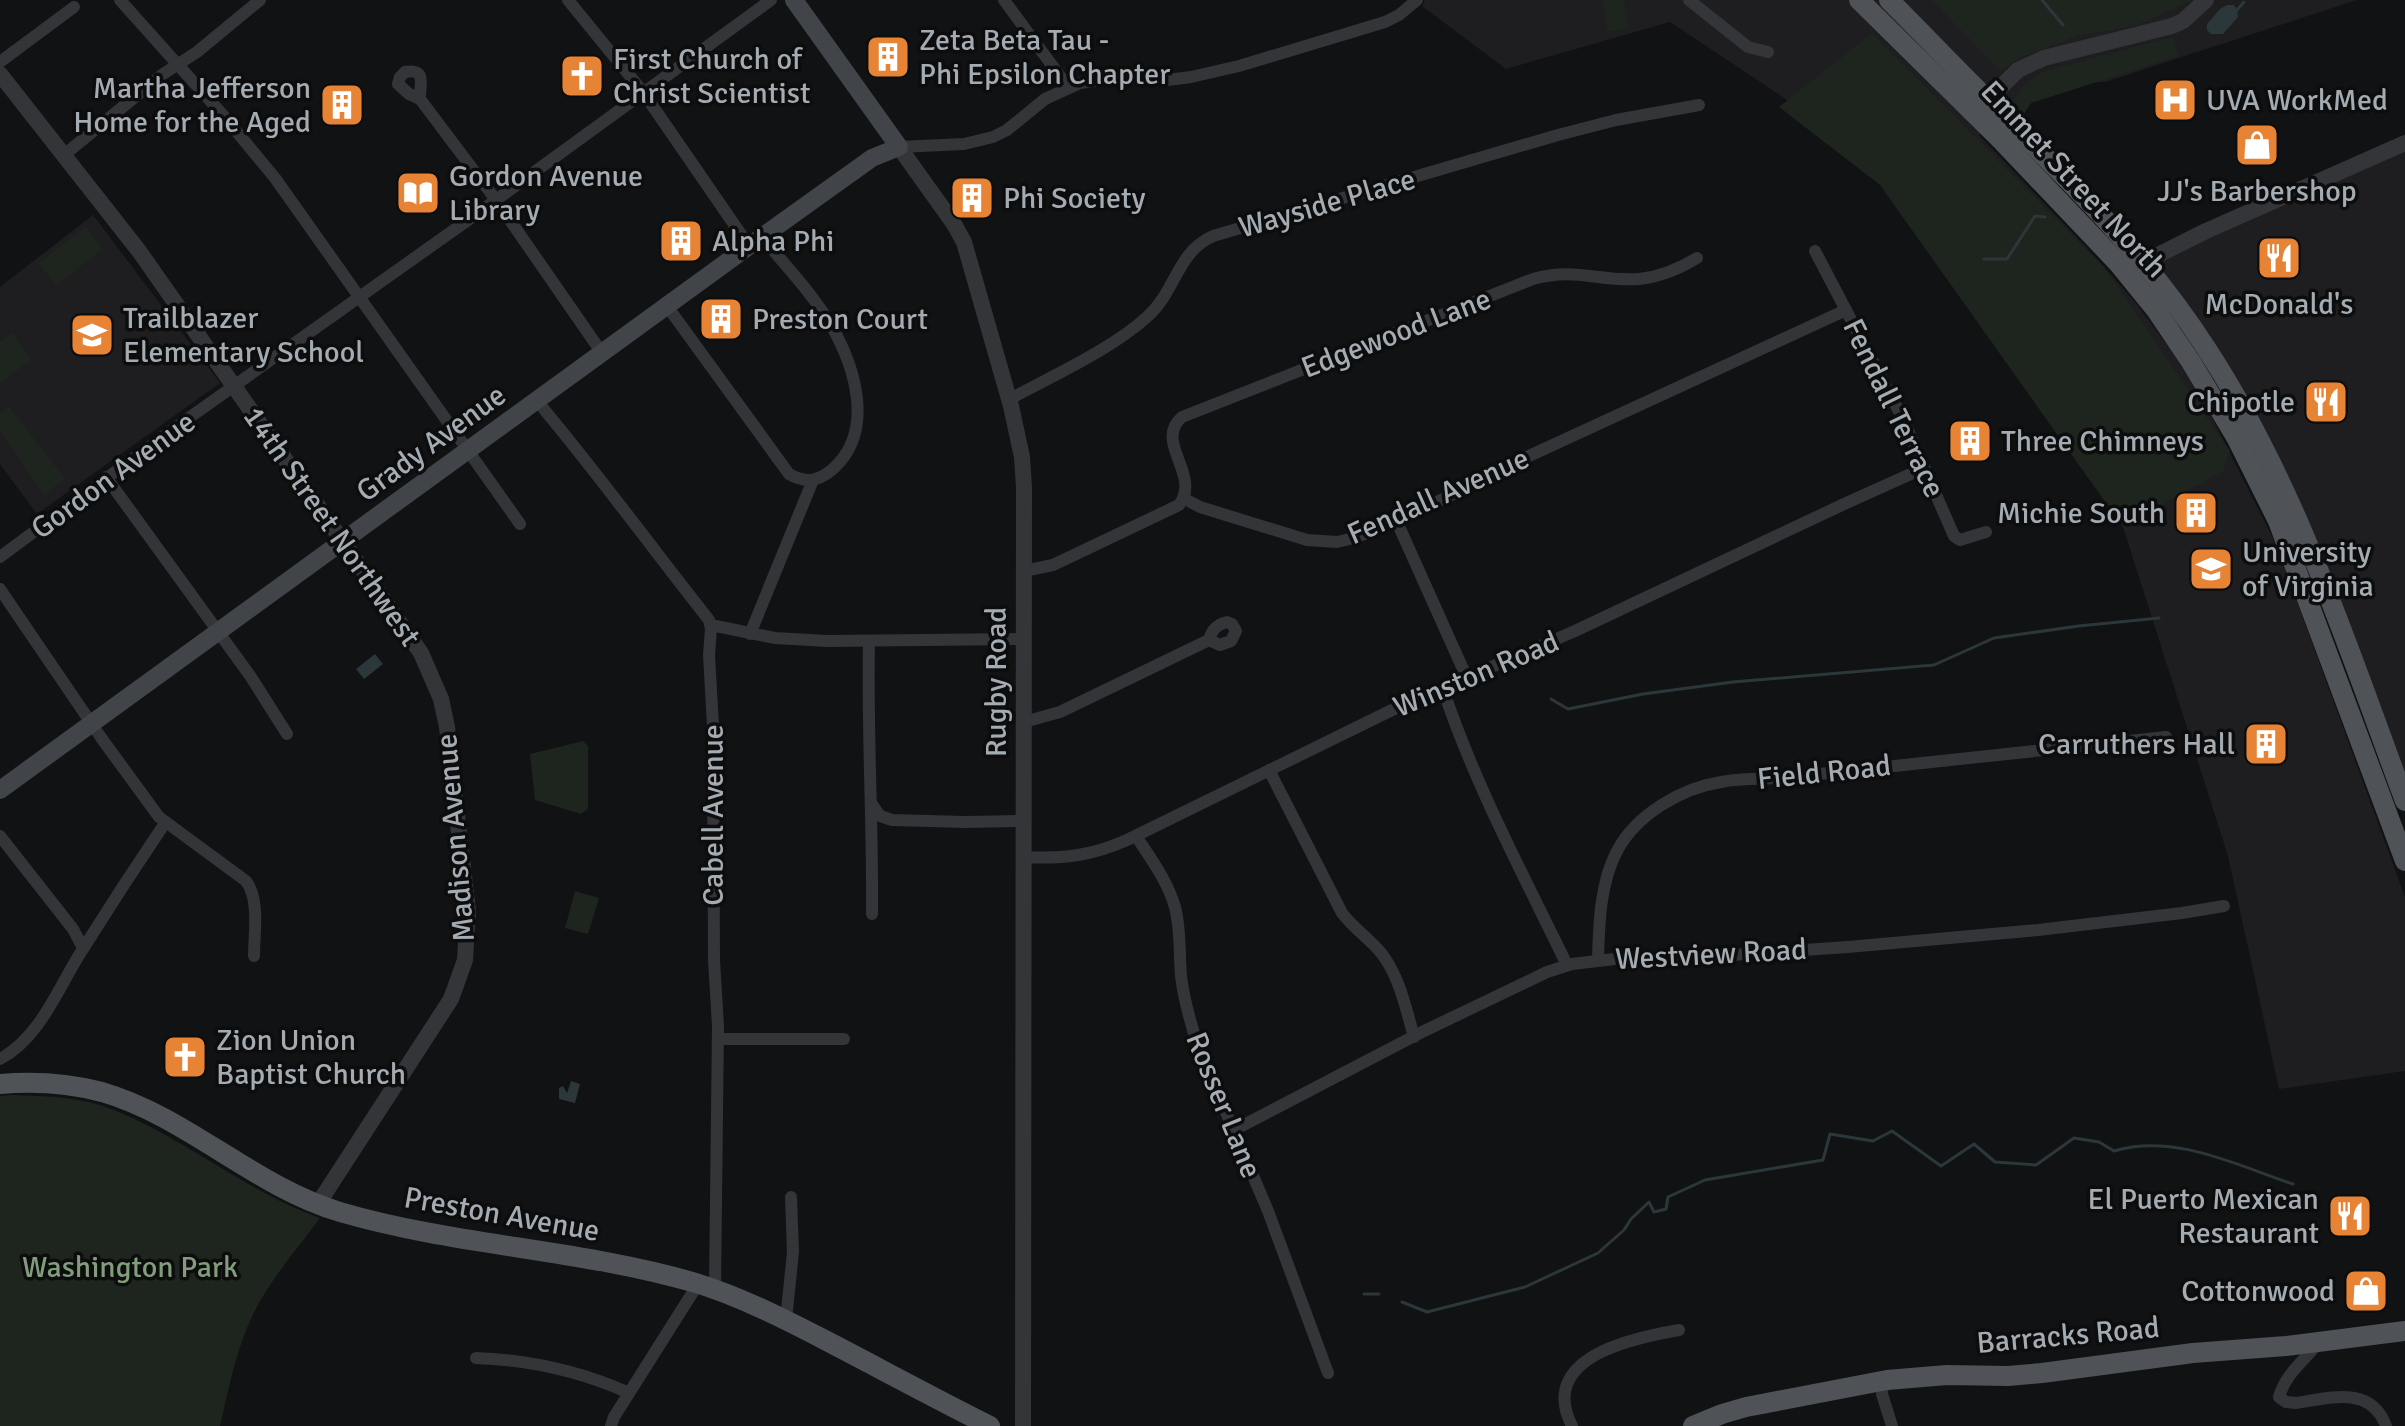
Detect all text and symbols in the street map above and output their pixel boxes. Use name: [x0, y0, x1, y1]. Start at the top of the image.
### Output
place label: Zeta Beta Tau - Phi Epsilon Chapter: [919, 22, 1170, 93]
building icon: Zeta Beta Tau - Phi Epsilon Chapter: [864, 33, 912, 81]
place label: First Church of Christ Scientist: [613, 41, 810, 112]
church icon: First Church of Christ Scientist: [558, 52, 606, 100]
place label: Martha Jefferson Home for the Aged: [73, 70, 311, 141]
street label: Emmet Street North: [1973, 73, 2175, 286]
hospital icon: UVA WorkMed: [2151, 76, 2199, 124]
building icon: Martha Jefferson Home for the Aged: [318, 81, 366, 129]
place label: UVA WorkMed: [2206, 82, 2388, 119]
shop icon: JJ's Barbershop: [2233, 121, 2281, 169]
place label: Gordon Avenue Library: [449, 158, 643, 229]
street label: Wayside Place: [1235, 161, 1420, 246]
library icon: Gordon Avenue Library: [394, 169, 442, 217]
place label: JJ's Barbershop: [2157, 173, 2357, 210]
building icon: Phi Society: [948, 174, 996, 222]
place label: Phi Society: [1003, 180, 1146, 217]
building icon: Alpha Phi: [657, 217, 705, 265]
place label: Alpha Phi: [712, 223, 834, 260]
restaurant icon: McDonald's: [2255, 234, 2303, 282]
street label: Edgewood Lane: [1296, 280, 1496, 387]
place label: McDonald's: [2205, 286, 2353, 323]
building icon: Preston Court: [697, 295, 745, 343]
place label: Trailblazer Elementary School: [123, 300, 364, 371]
place label: Preston Court: [752, 301, 928, 338]
school or university icon: Trailblazer Elementary School: [68, 311, 116, 359]
street label: Fendall Terrace: [1834, 313, 1953, 504]
street label: Grady Avenue: [349, 377, 513, 510]
restaurant icon: Chipotle: [2302, 378, 2350, 426]
place label: Chipotle: [2187, 384, 2295, 421]
street label: 14th Street Northwest: [235, 399, 428, 653]
street label: Gordon Avenue: [24, 403, 203, 547]
building icon: Three Chimneys: [1946, 417, 1994, 465]
place label: Three Chimneys: [2001, 423, 2204, 460]
street label: Fendall Avenue: [1342, 440, 1535, 553]
building icon: Michie South: [2172, 489, 2220, 537]
place label: Michie South: [1997, 495, 2165, 532]
place label: University of Virginia: [2242, 534, 2374, 605]
school or university icon: University of Virginia: [2187, 545, 2235, 593]
street label: Rugby Road: [978, 607, 1015, 757]
street label: Winston Road: [1388, 623, 1564, 726]
building icon: Carruthers Hall: [2242, 720, 2290, 768]
street label: Cabell Avenue: [695, 724, 732, 906]
place label: Carruthers Hall: [2038, 726, 2235, 763]
street label: Madison Avenue: [428, 732, 483, 944]
street label: Field Road: [1755, 747, 1893, 798]
street label: Westview Road: [1614, 931, 1808, 978]
place label: Zion Union Baptist Church: [216, 1022, 406, 1093]
street label: Rosser Lane: [1178, 1027, 1270, 1184]
church icon: Zion Union Baptist Church: [161, 1033, 209, 1081]
street label: Preston Avenue: [401, 1179, 603, 1250]
place label: El Puerto Mexican Restaurant: [2088, 1181, 2319, 1252]
restaurant icon: El Puerto Mexican Restaurant: [2326, 1192, 2374, 1240]
park label: Washington Park: [22, 1249, 238, 1286]
shop icon: Cottonwood: [2342, 1267, 2390, 1315]
place label: Cottonwood: [2181, 1273, 2335, 1310]
street label: Barracks Road: [1975, 1309, 2161, 1362]

